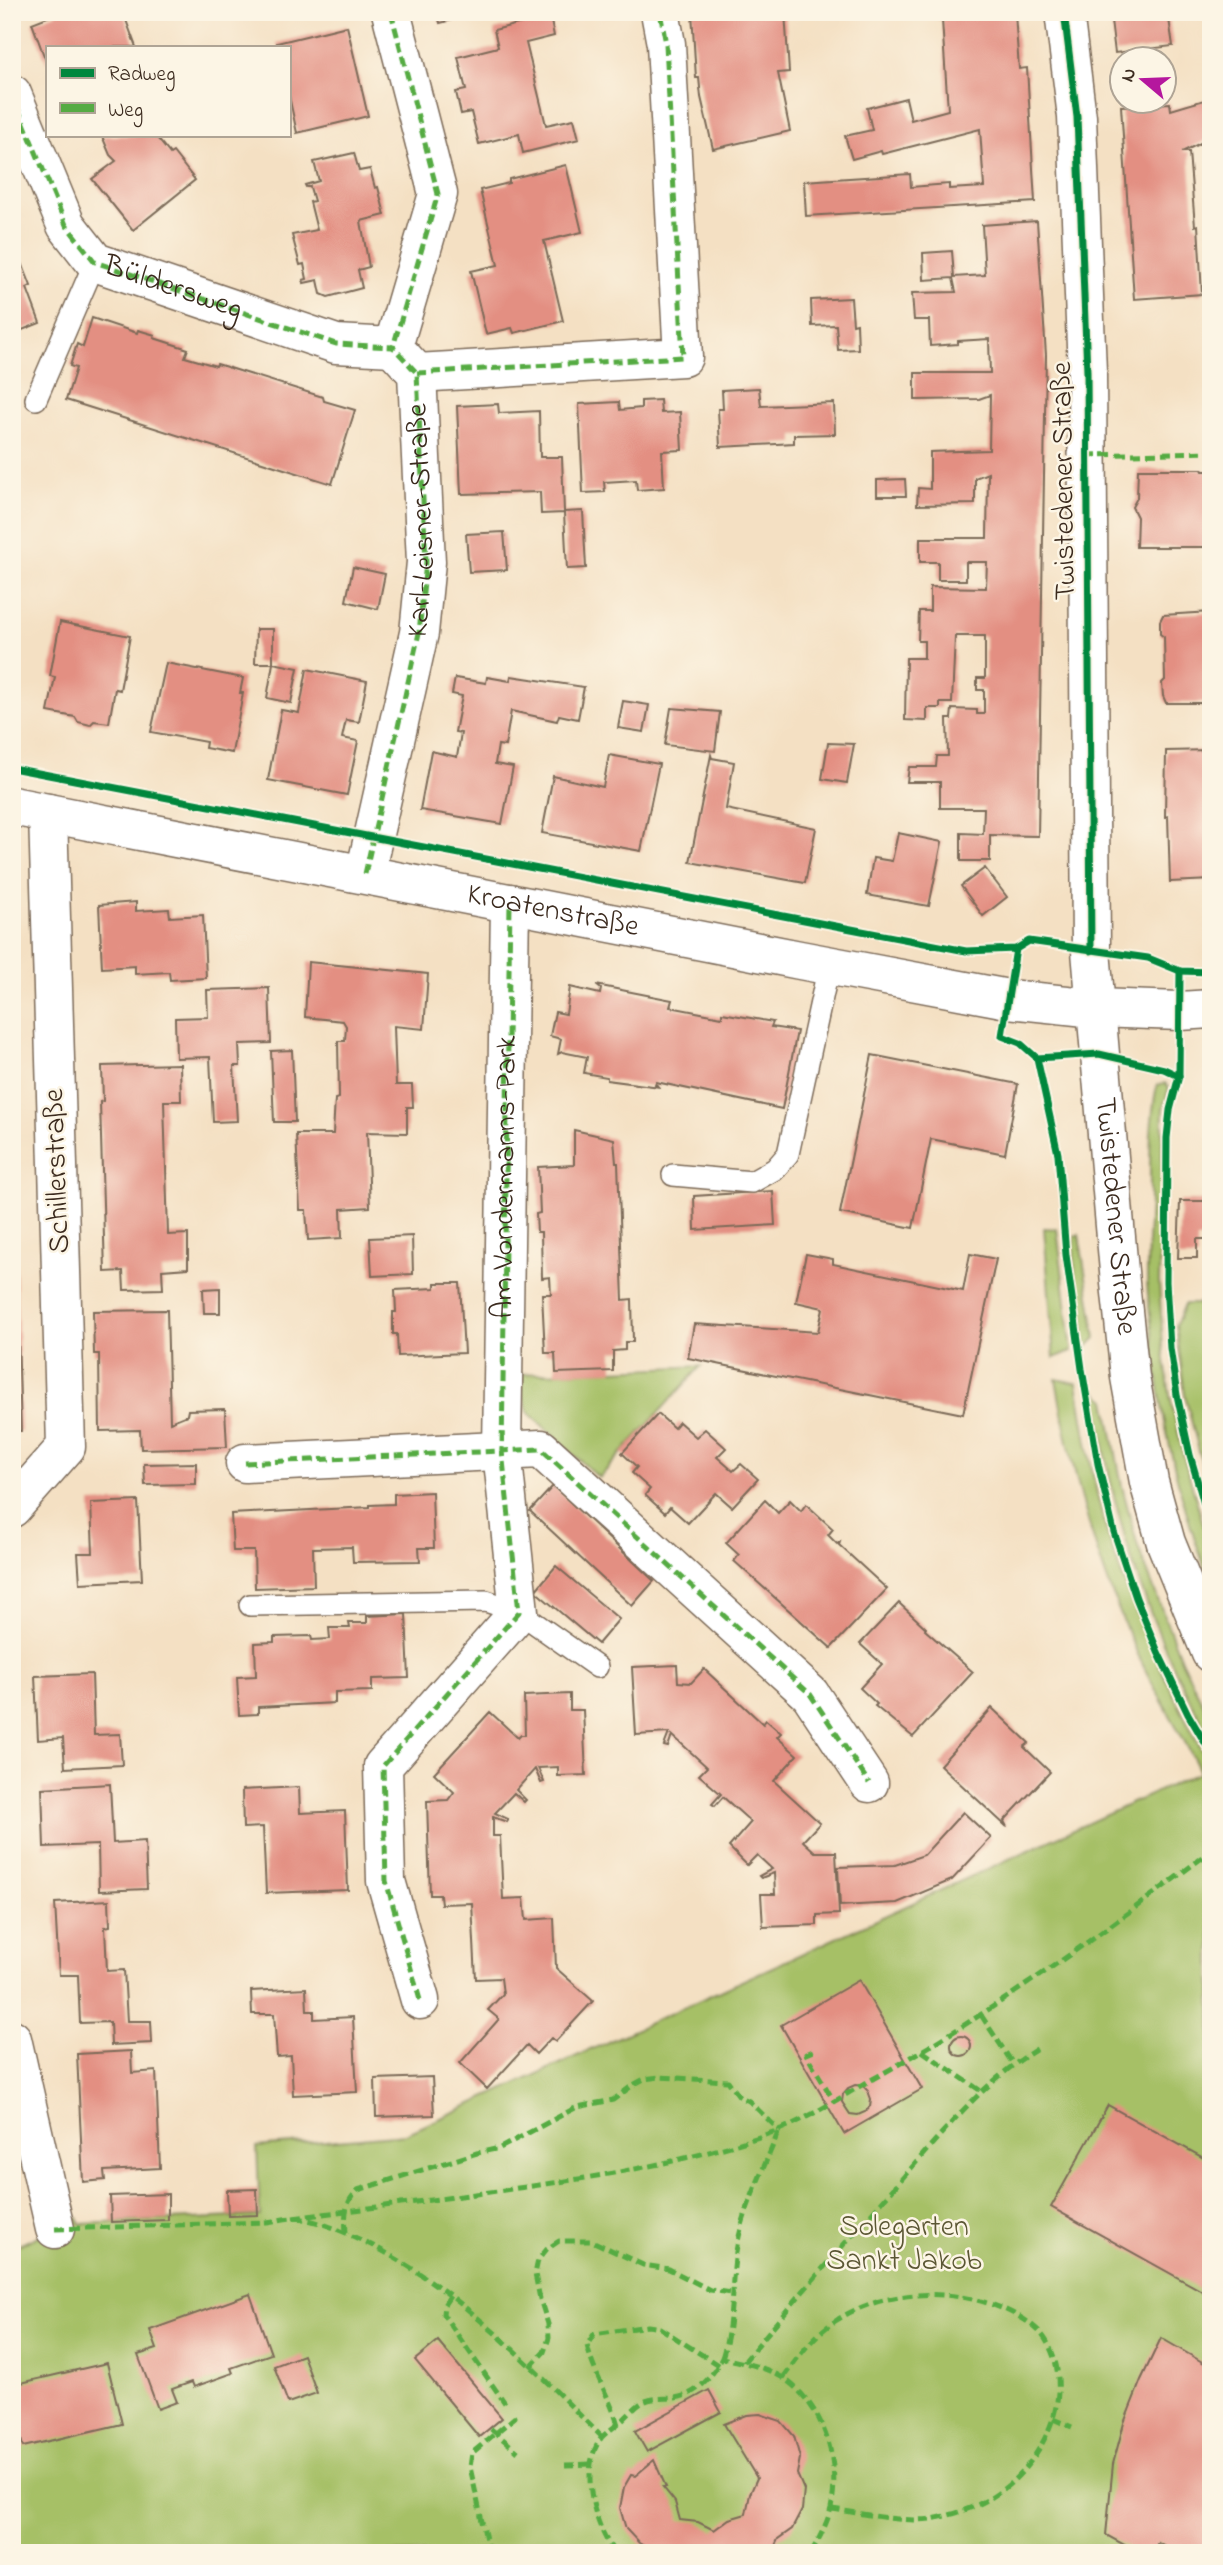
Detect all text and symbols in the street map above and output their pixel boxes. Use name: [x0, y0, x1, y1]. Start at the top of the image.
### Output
legend: [46, 46, 290, 136]
north arrow: [1108, 46, 1178, 116]
text: Radweg: [108, 60, 175, 92]
text: N: [1114, 65, 1144, 86]
text: Weg: [108, 96, 143, 128]
street label: Büldersweg: [97, 244, 248, 333]
street label: Twistedener Straße: [1041, 361, 1089, 601]
street label: Karl-Leisner-Straße: [396, 402, 448, 639]
street label: Kroatenstraße: [463, 873, 643, 950]
street label: Am Vondermanns-Park: [482, 1034, 530, 1319]
street label: Schillerstraße: [33, 1087, 83, 1254]
street label: Twistedener Straße: [1082, 1095, 1147, 1338]
park label: Solegarten Sankt Jakob: [826, 2206, 982, 2284]

